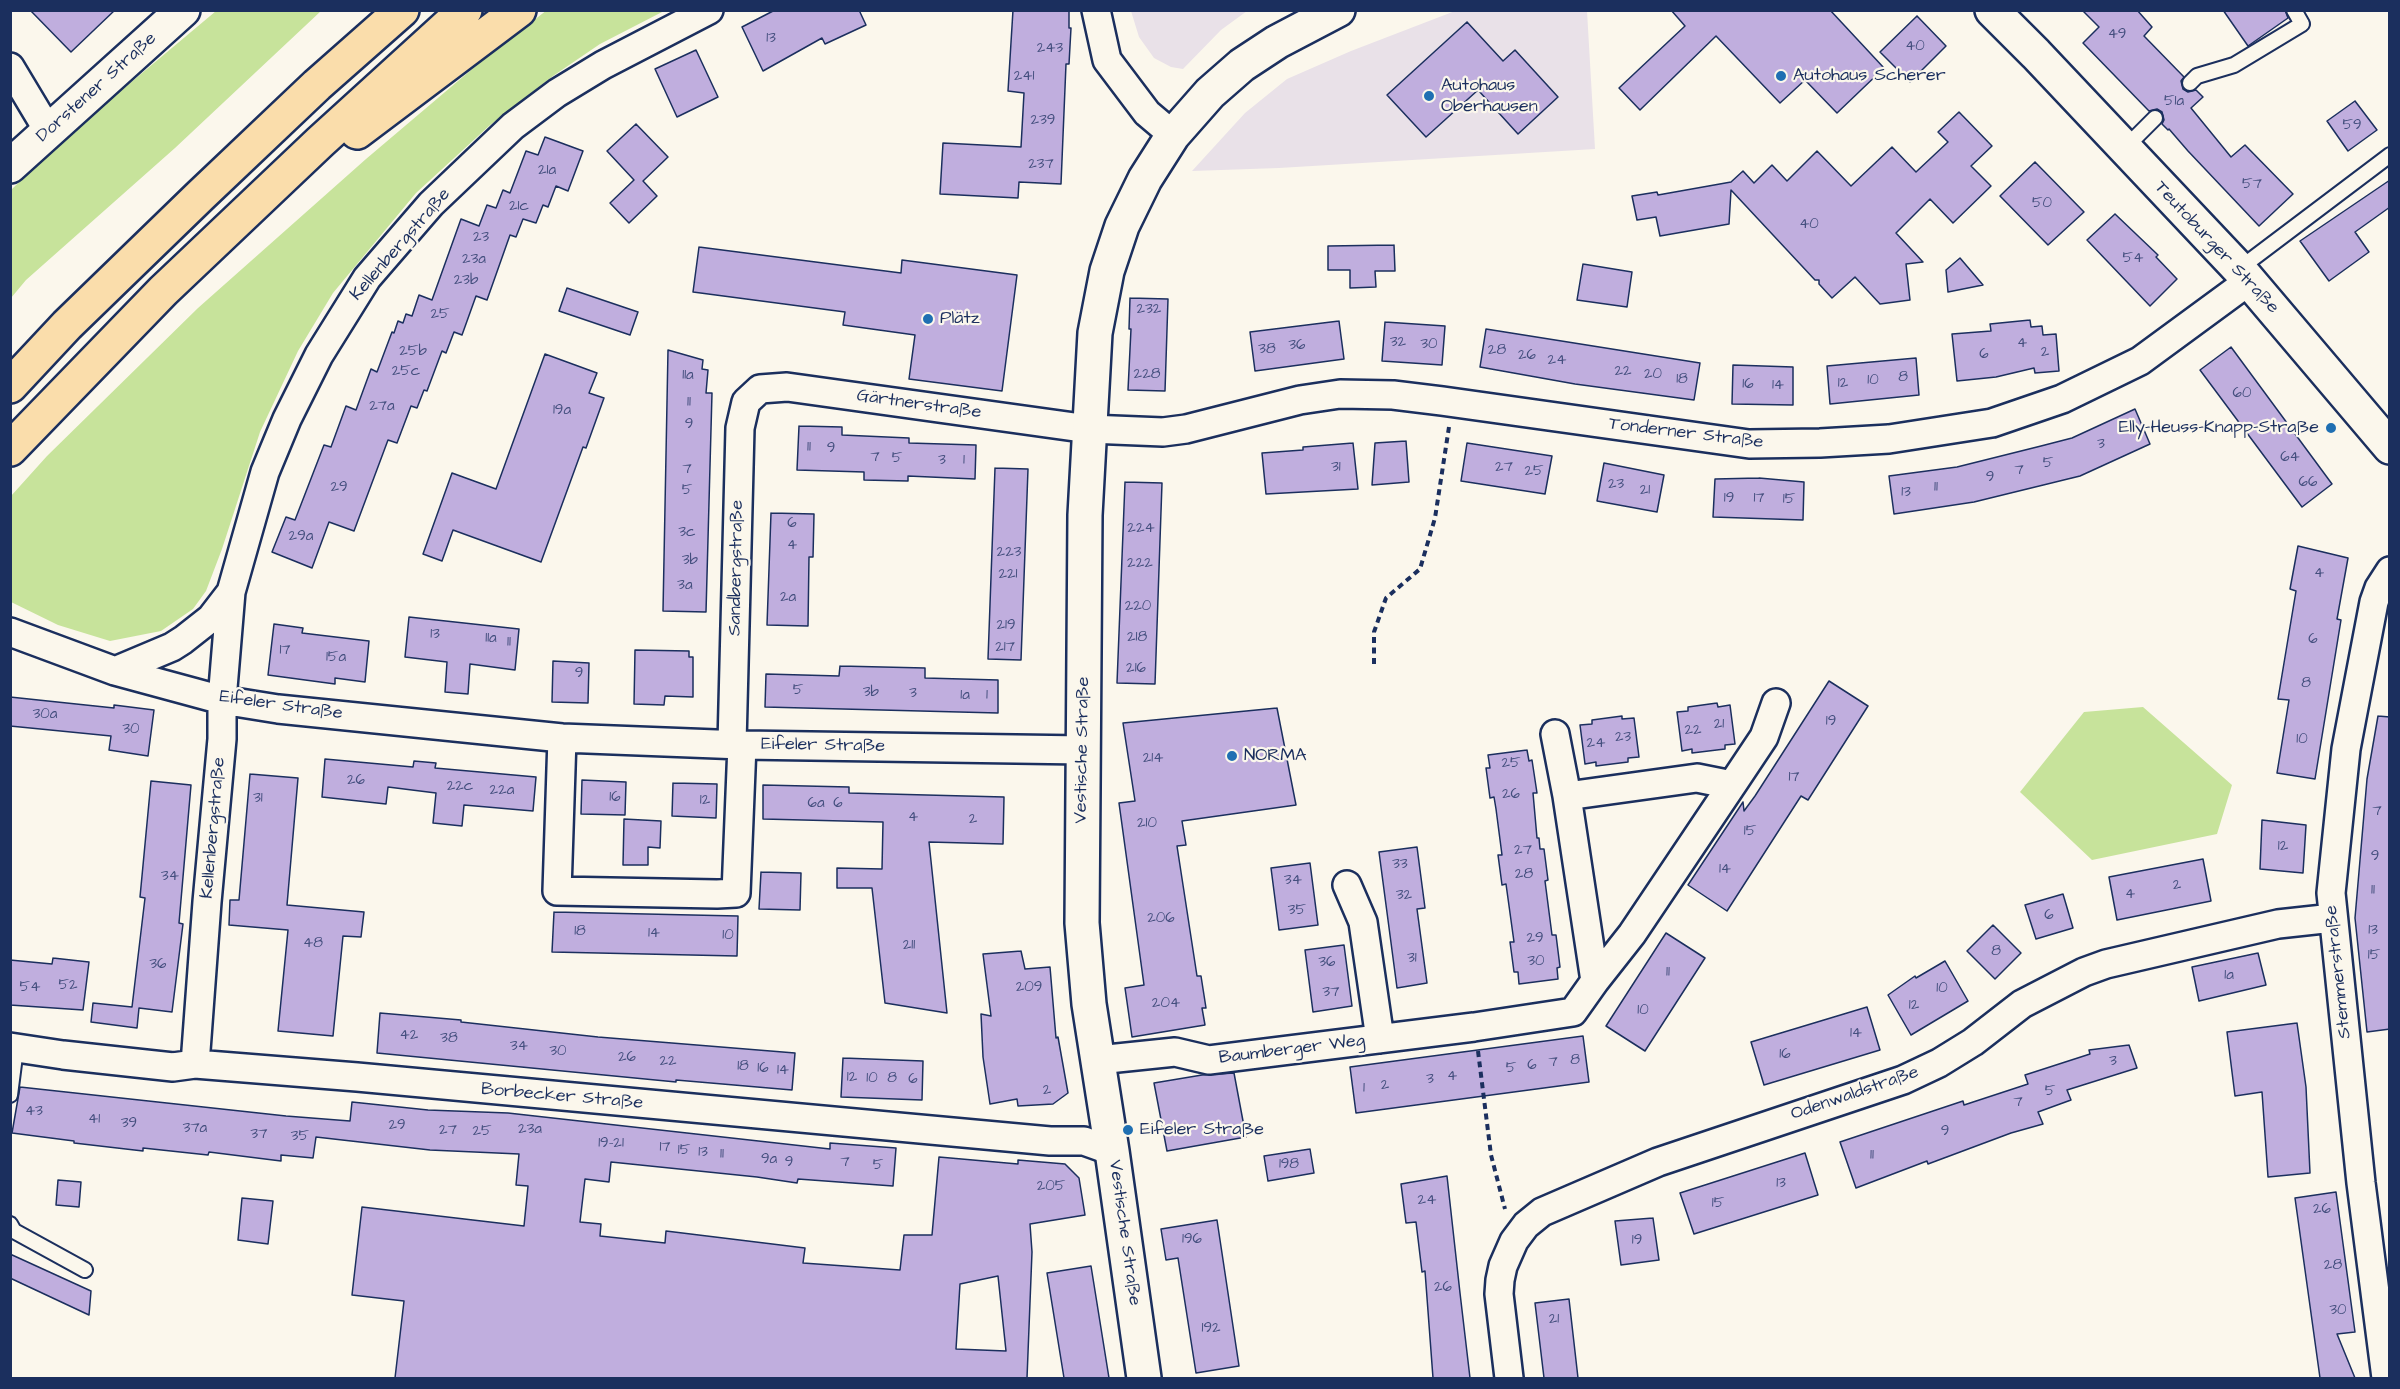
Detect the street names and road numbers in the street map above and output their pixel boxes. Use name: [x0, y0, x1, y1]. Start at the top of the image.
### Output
street label: Dorstener Straße: [33, 28, 161, 148]
street label: Teutoburger Straße: [2149, 177, 2283, 319]
street label: Kellenbergstraße: [346, 184, 456, 306]
street label: Gärtnerstraße: [855, 386, 983, 424]
street label: Tonderner Straße: [1607, 414, 1765, 454]
street label: Sandbergstraße: [725, 500, 749, 636]
street label: Vestische Straße: [1071, 676, 1095, 824]
street label: Eifeler Straße: [218, 687, 344, 725]
street label: Eifeler Straße: [761, 734, 885, 758]
street label: Kellenbergstraße: [197, 756, 231, 900]
street label: Stemmerstraße: [2321, 904, 2357, 1040]
street label: Baumberger Weg: [1218, 1030, 1366, 1070]
street label: Odenwaldstraße: [1788, 1062, 1922, 1126]
street label: Borbecker Straße: [480, 1079, 644, 1115]
street label: Vestische Straße: [1103, 1159, 1145, 1307]

